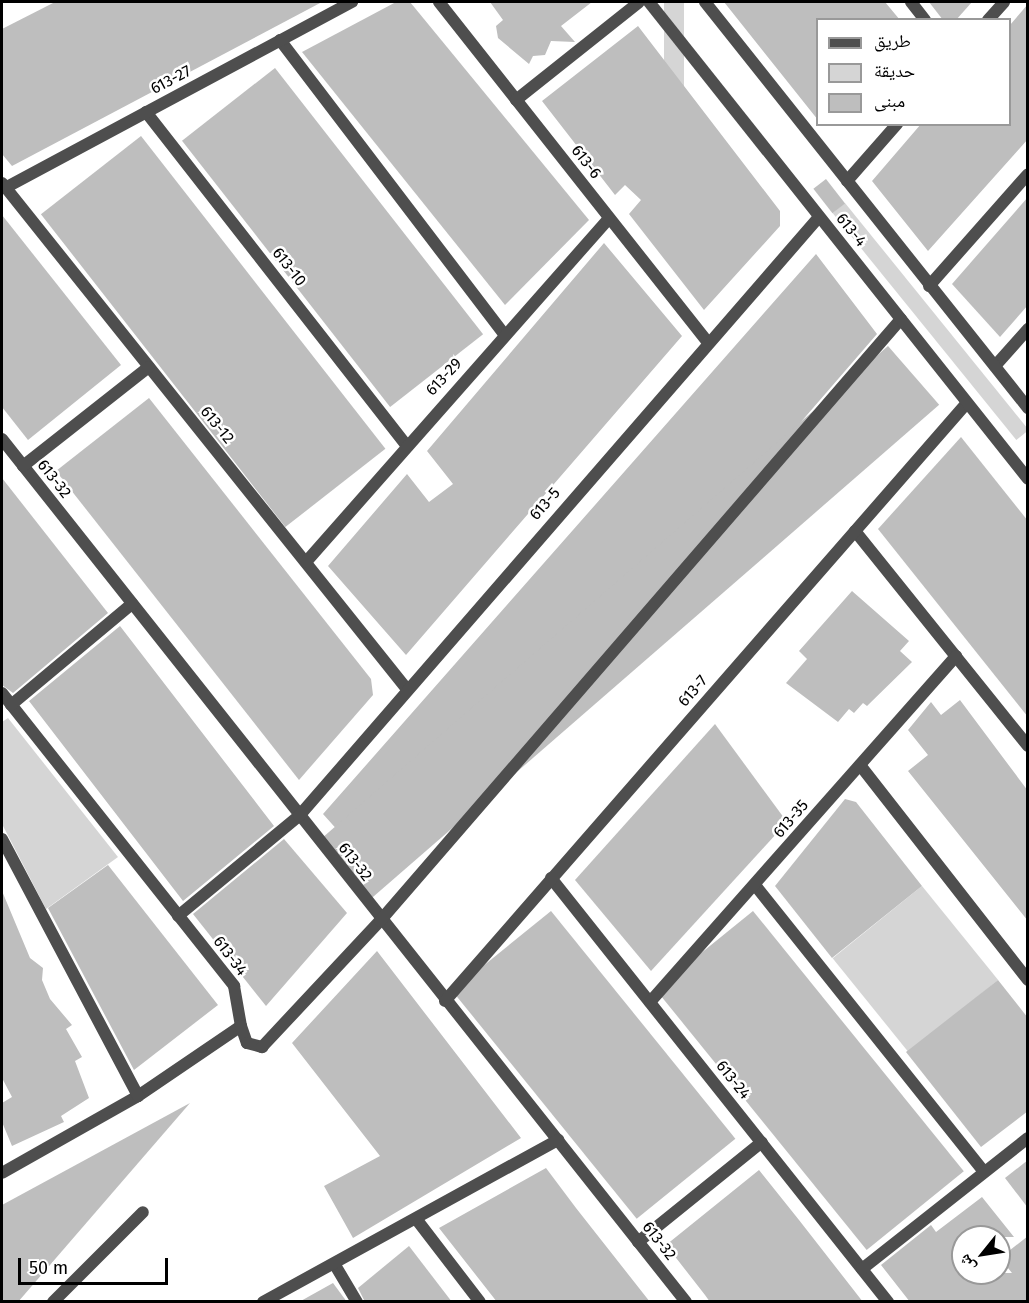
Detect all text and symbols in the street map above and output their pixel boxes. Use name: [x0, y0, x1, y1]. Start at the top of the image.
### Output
legend: [816, 18, 1011, 126]
text: طريق: [874, 30, 911, 52]
text: حديقة: [874, 60, 915, 82]
street label: 613-27: [148, 61, 194, 99]
text: مبنى: [874, 90, 905, 112]
street label: 613-6: [567, 141, 605, 183]
street label: 613-4: [832, 209, 870, 251]
street label: 613-10: [268, 244, 310, 290]
street label: 613-29: [422, 354, 466, 400]
street label: 613-12: [196, 402, 238, 448]
street label: 613-32: [33, 456, 75, 502]
street label: 613-5: [526, 484, 564, 524]
street label: 613-7: [674, 671, 712, 711]
street label: 613-35: [769, 796, 813, 842]
street label: 613-32: [334, 839, 376, 885]
street label: 613-34: [209, 932, 251, 980]
street label: 613-24: [712, 1057, 754, 1103]
street label: 613-32: [638, 1218, 680, 1264]
north arrow: [951, 1225, 1011, 1285]
scale bar: [21, 1246, 171, 1284]
text: ش: [954, 1251, 979, 1275]
text: 50 m: [29, 1257, 68, 1279]

